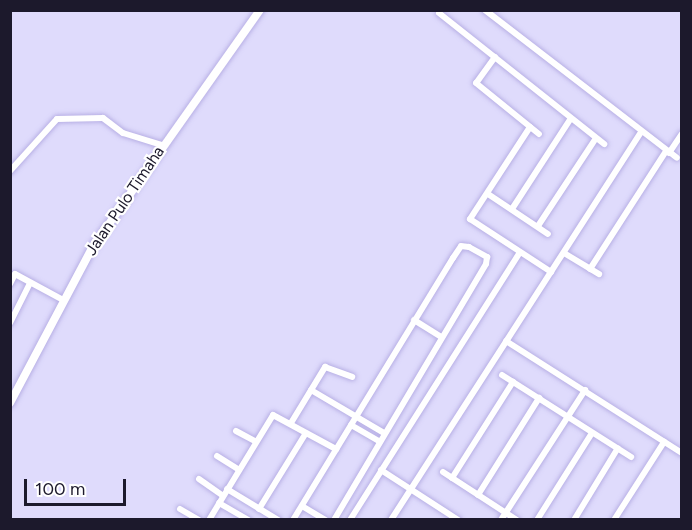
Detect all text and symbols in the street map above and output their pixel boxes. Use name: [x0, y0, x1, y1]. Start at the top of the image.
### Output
street label: Jalan Pulo Timaha: [81, 143, 169, 259]
scale bar: [27, 467, 129, 505]
text: 100 m: [35, 478, 85, 500]

